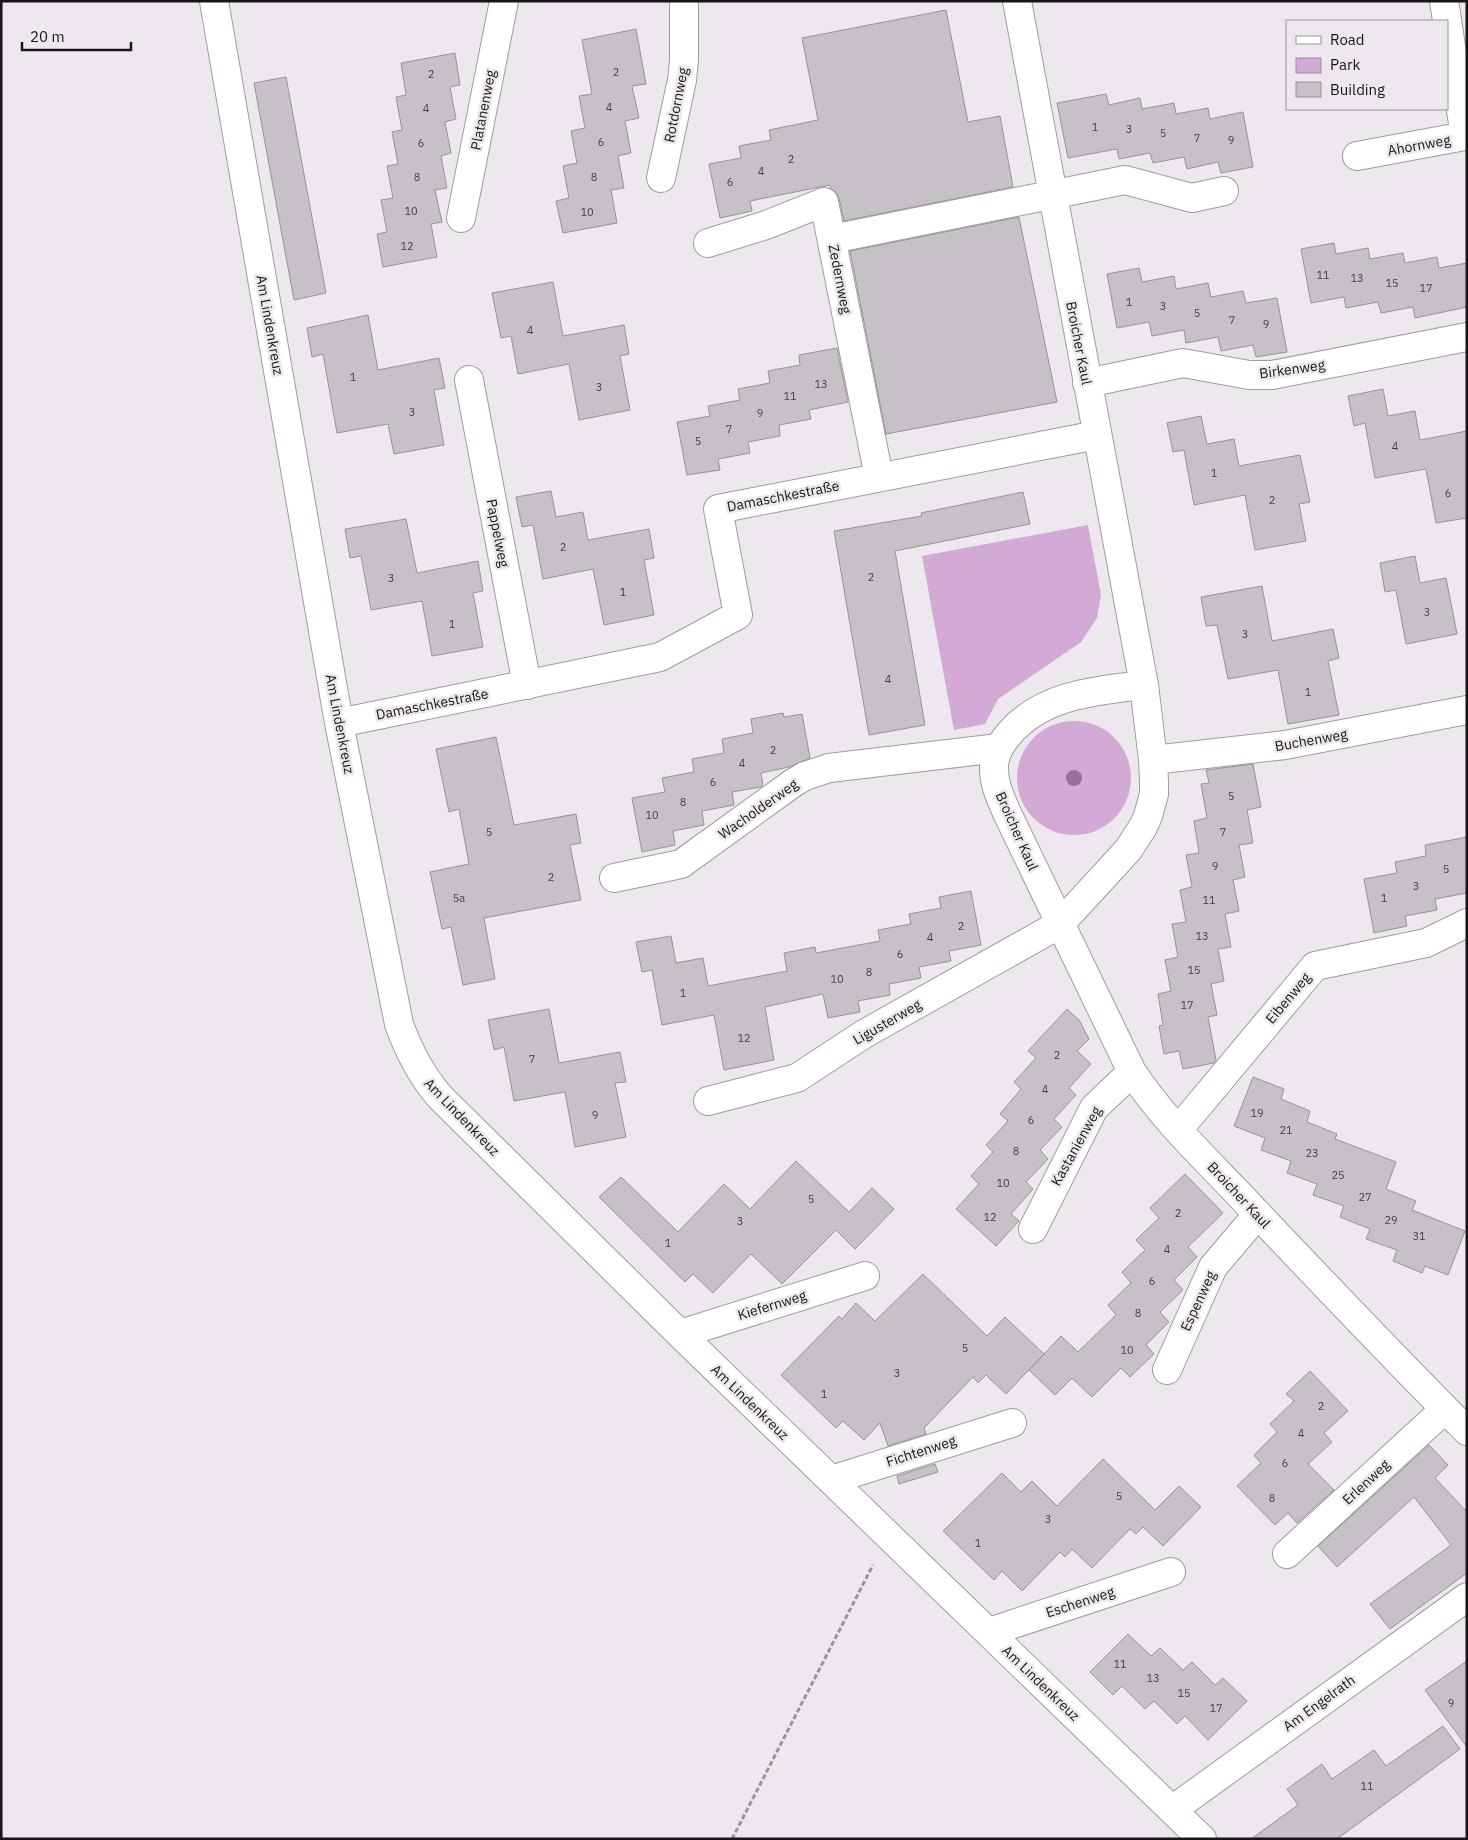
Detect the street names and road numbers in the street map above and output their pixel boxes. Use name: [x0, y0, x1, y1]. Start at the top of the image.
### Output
street label: Rotdornweg: [660, 65, 692, 144]
street label: Platanenweg: [466, 68, 500, 152]
street label: Ahornweg: [1386, 131, 1452, 159]
street label: Zedernweg: [824, 243, 856, 316]
street label: Am Lindenkreuz: [252, 274, 288, 377]
street label: Broicher Kaul: [1062, 300, 1096, 386]
street label: Birkenweg: [1258, 355, 1327, 383]
street label: Damaschkestraße: [725, 476, 841, 516]
street label: Pappelweg: [483, 497, 514, 569]
street label: Am Lindenkreuz: [321, 673, 359, 776]
street label: Damaschkestraße: [374, 684, 490, 724]
street label: Buchenweg: [1273, 725, 1349, 755]
street label: Wacholderweg: [715, 775, 802, 843]
street label: Broicher Kaul: [992, 789, 1042, 873]
street label: Eibenweg: [1261, 968, 1315, 1027]
street label: Ligusterweg: [850, 995, 925, 1049]
street label: Am Lindenkreuz: [420, 1074, 504, 1160]
street label: Kastanienweg: [1047, 1103, 1106, 1189]
street label: Broicher Kaul: [1204, 1158, 1275, 1232]
street label: Espenweg: [1176, 1267, 1220, 1334]
street label: Kiefernweg: [735, 1286, 809, 1324]
street label: Am Lindenkreuz: [707, 1360, 793, 1444]
street label: Fichtenweg: [884, 1431, 959, 1471]
street label: Erlenweg: [1338, 1455, 1394, 1509]
street label: Eschenweg: [1043, 1582, 1117, 1622]
street label: Am Lindenkreuz: [998, 1641, 1084, 1725]
street label: Am Engelrath: [1279, 1671, 1359, 1735]

